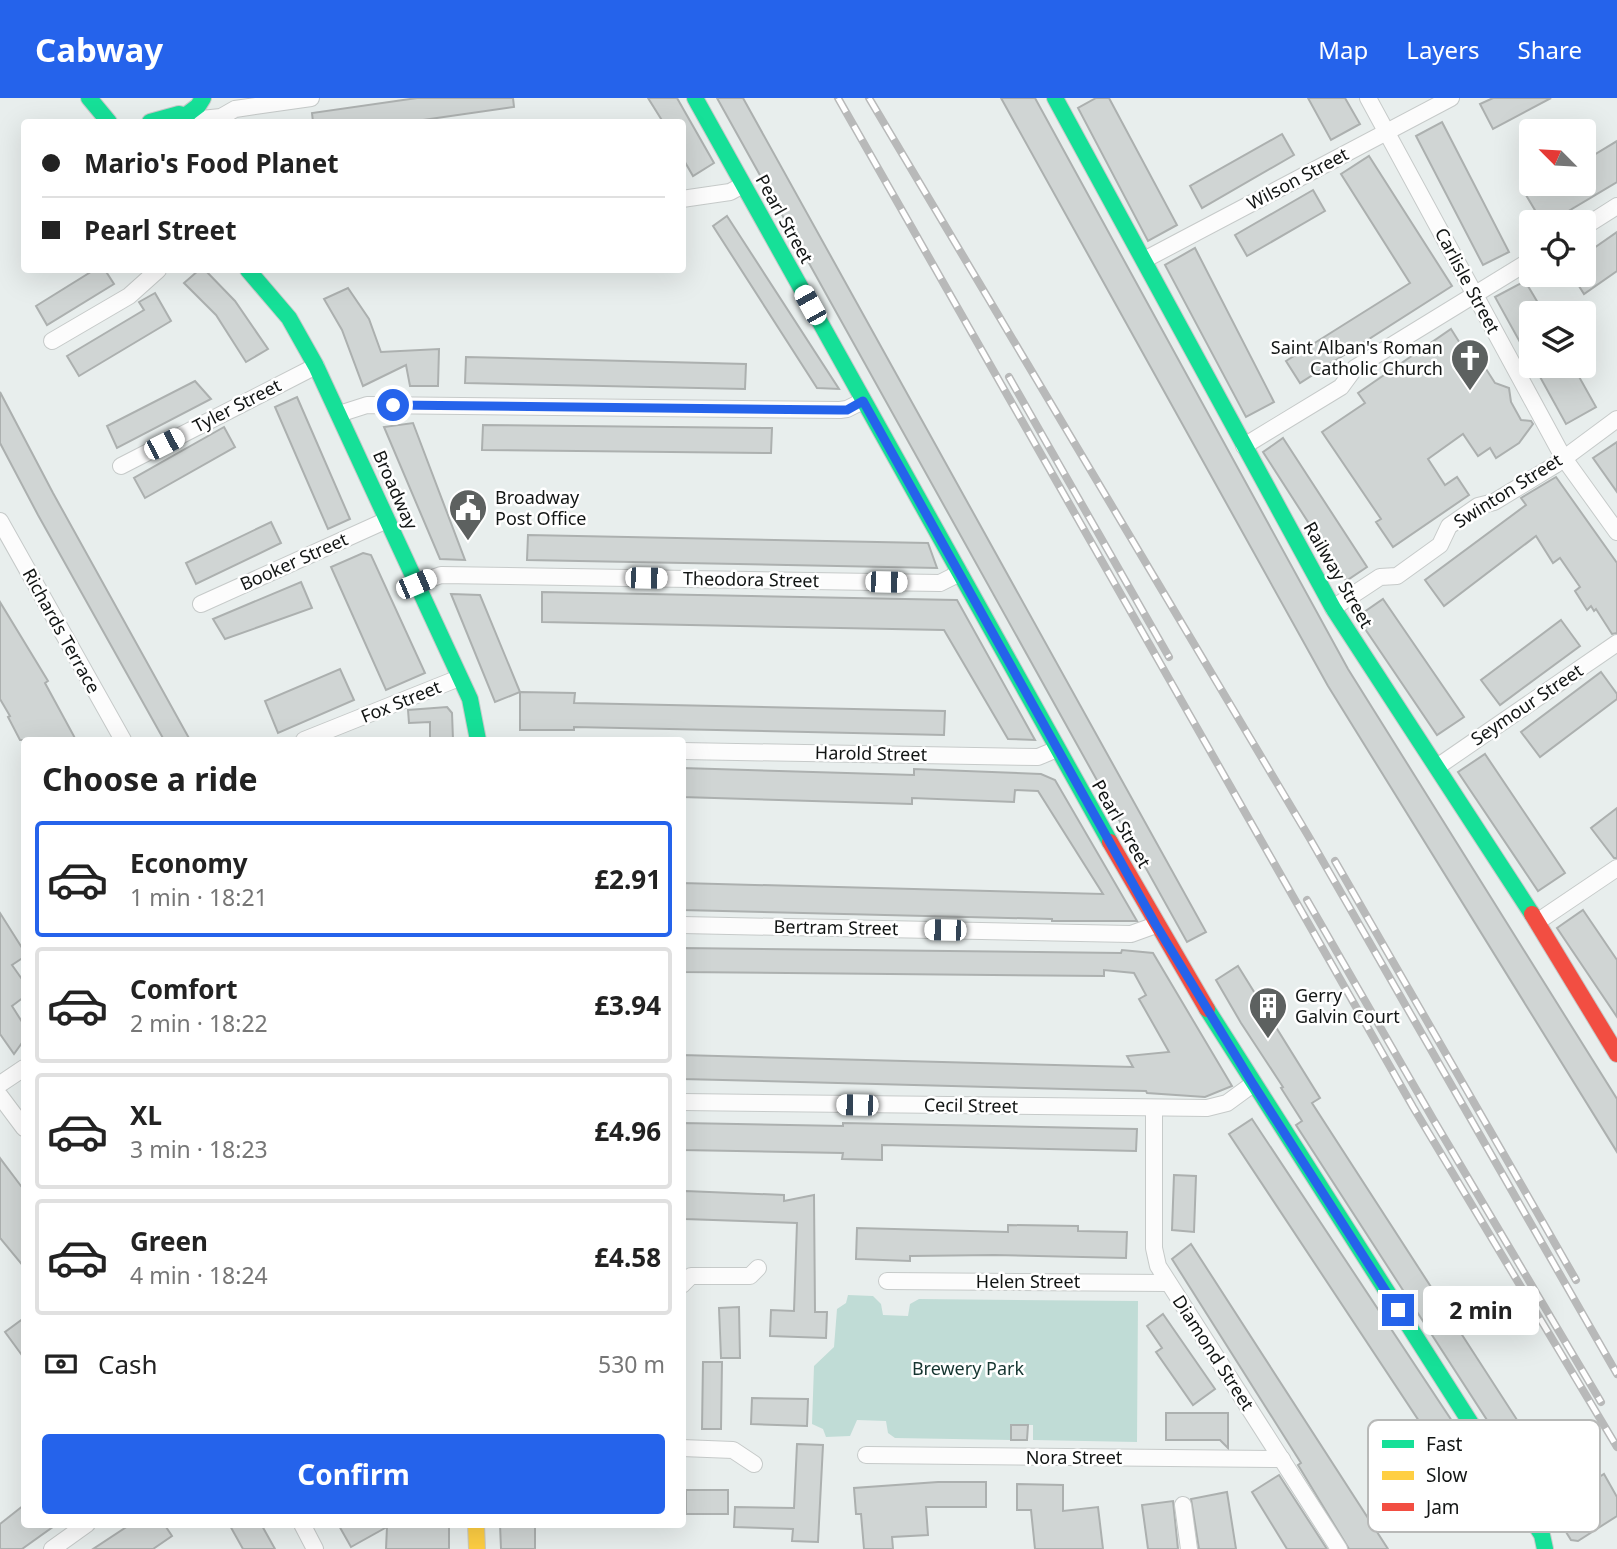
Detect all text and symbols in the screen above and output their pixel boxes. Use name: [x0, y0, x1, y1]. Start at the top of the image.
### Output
text: Cabway: [35, 27, 163, 72]
text: Map: [1318, 33, 1368, 66]
text: Layers: [1406, 33, 1480, 66]
text: Share: [1518, 33, 1582, 66]
north arrow: [1519, 119, 1596, 196]
map controls: [1519, 119, 1596, 378]
street label: Wilson Street: [1243, 141, 1353, 215]
text: Mario's Food Planet: [84, 145, 339, 181]
street label: Pearl Street: [751, 170, 819, 268]
button: locate: [1519, 210, 1596, 287]
text: Pearl Street: [84, 212, 236, 248]
street label: Carlisle Street: [1430, 223, 1506, 338]
car: [791, 282, 830, 328]
button: layers: [1519, 301, 1596, 378]
place label: Saint Alban's Roman Catholic Church: [1271, 335, 1443, 380]
church icon: Saint Alban's Roman Catholic Church: [1449, 337, 1491, 392]
street label: Tyler Street: [188, 372, 285, 438]
route start: [377, 389, 409, 421]
car: [141, 425, 188, 463]
street label: Broadway: [368, 446, 424, 534]
street label: Swinton Street: [1449, 447, 1567, 533]
place label: Broadway Post Office: [495, 485, 586, 530]
public building icon: Broadway Post Office: [447, 487, 489, 542]
street label: Railway Street: [1299, 517, 1379, 632]
street label: Booker Street: [236, 526, 352, 596]
street label: Richards Terrace: [18, 564, 106, 697]
car: [393, 566, 440, 602]
street label: Theodora Street: [683, 566, 820, 592]
car: [625, 567, 668, 589]
car: [865, 571, 908, 593]
street label: Seymour Street: [1466, 658, 1587, 750]
street label: Fox Street: [357, 674, 445, 728]
street label: Harold Street: [815, 740, 928, 766]
text: Choose a ride: [42, 757, 258, 800]
street label: Pearl Street: [1087, 775, 1157, 872]
text: Economy: [130, 845, 248, 881]
icon: car: [46, 848, 109, 911]
text: £2.91: [594, 861, 661, 897]
text: 1 min · 18:21: [130, 881, 268, 913]
street label: Bertram Street: [773, 914, 899, 940]
car: [924, 919, 967, 941]
text: Comfort: [130, 971, 238, 1007]
icon: car: [46, 974, 109, 1037]
place label: Gerry Galvin Court: [1295, 983, 1400, 1028]
building icon: Gerry Galvin Court: [1247, 985, 1289, 1040]
text: £3.94: [594, 987, 661, 1023]
text: 2 min · 18:22: [130, 1007, 268, 1039]
street label: Cecil Street: [924, 1092, 1019, 1118]
car: [836, 1094, 879, 1116]
text: XL: [130, 1097, 162, 1133]
icon: car: [46, 1100, 109, 1163]
text: £4.96: [594, 1113, 661, 1149]
text: 3 min · 18:23: [130, 1133, 268, 1165]
text: Green: [130, 1223, 208, 1259]
icon: car: [46, 1226, 109, 1289]
text: £4.58: [594, 1239, 661, 1275]
text: 4 min · 18:24: [130, 1259, 268, 1291]
street label: Helen Street: [976, 1269, 1081, 1293]
callout: 2 min: [1422, 1286, 1538, 1334]
street label: Diamond Street: [1168, 1290, 1260, 1415]
route end: [1382, 1294, 1414, 1326]
text: 2 min: [1449, 1294, 1513, 1326]
icon: cash: [42, 1345, 80, 1383]
text: Cash: [98, 1346, 158, 1382]
text: 530 m: [598, 1348, 665, 1380]
park label: Brewery Park: [912, 1356, 1024, 1380]
legend: [1368, 1420, 1600, 1532]
text: Fast: [1426, 1431, 1463, 1457]
button: Confirm: [42, 1434, 665, 1514]
street label: Nora Street: [1026, 1445, 1123, 1469]
text: Slow: [1426, 1462, 1467, 1488]
text: Jam: [1424, 1494, 1460, 1520]

